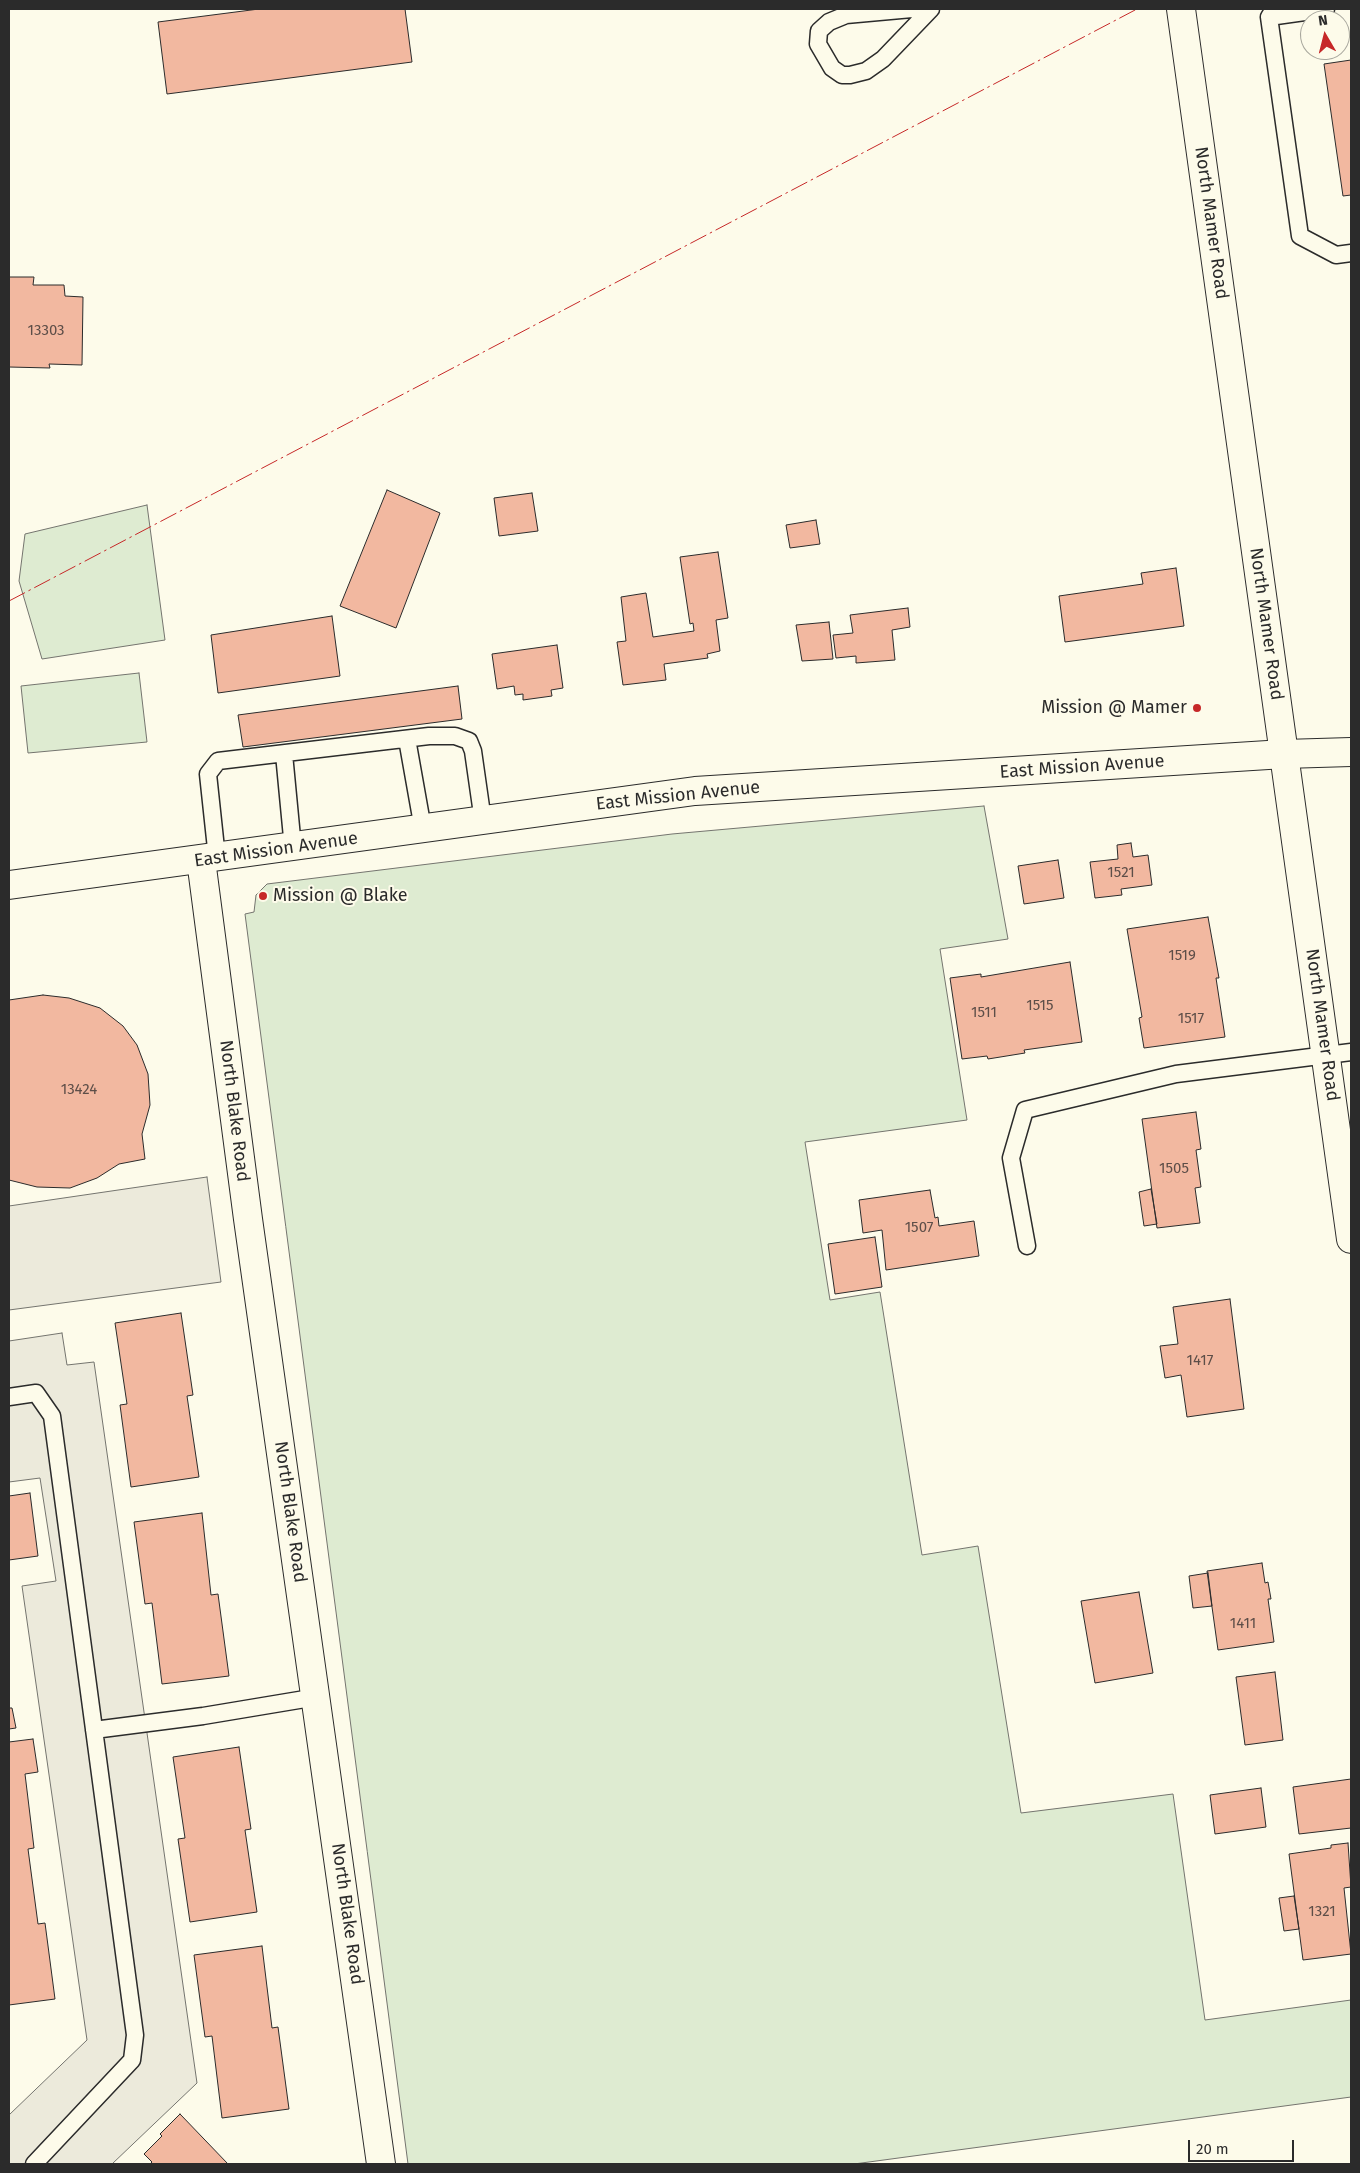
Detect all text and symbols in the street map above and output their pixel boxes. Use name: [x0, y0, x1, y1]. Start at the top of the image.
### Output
north arrow: [1300, 10, 1350, 60]
text: N: [1317, 12, 1329, 30]
street label: North Mamer Road: [1190, 145, 1232, 301]
house number: 13303: [27, 322, 65, 340]
street label: North Mamer Road: [1245, 546, 1287, 702]
place label: Mission @ Mamer: [1041, 697, 1187, 719]
marker: Mission @ Mamer: [1191, 702, 1203, 714]
street label: East Mission Avenue: [999, 750, 1165, 784]
street label: East Mission Avenue: [595, 777, 761, 815]
street label: East Mission Avenue: [193, 828, 359, 872]
house number: 1521: [1107, 864, 1135, 882]
place label: Mission @ Blake: [273, 885, 408, 907]
marker: Mission @ Blake: [257, 890, 269, 902]
house number: 1519: [1168, 947, 1196, 965]
street label: North Mamer Road: [1301, 947, 1343, 1103]
house number: 1515: [1026, 997, 1054, 1015]
house number: 1511: [971, 1004, 997, 1022]
house number: 1517: [1178, 1010, 1204, 1028]
street label: North Blake Road: [215, 1039, 253, 1183]
house number: 13424: [61, 1081, 97, 1099]
house number: 1505: [1159, 1160, 1189, 1178]
house number: 1507: [905, 1219, 933, 1237]
house number: 1417: [1187, 1352, 1213, 1370]
street label: North Blake Road: [269, 1440, 311, 1584]
house number: 1411: [1230, 1615, 1256, 1633]
street label: North Blake Road: [326, 1842, 368, 1986]
house number: 1321: [1308, 1903, 1336, 1921]
scale bar: [1190, 2130, 1296, 2162]
text: 20 m: [1196, 2140, 1229, 2158]

